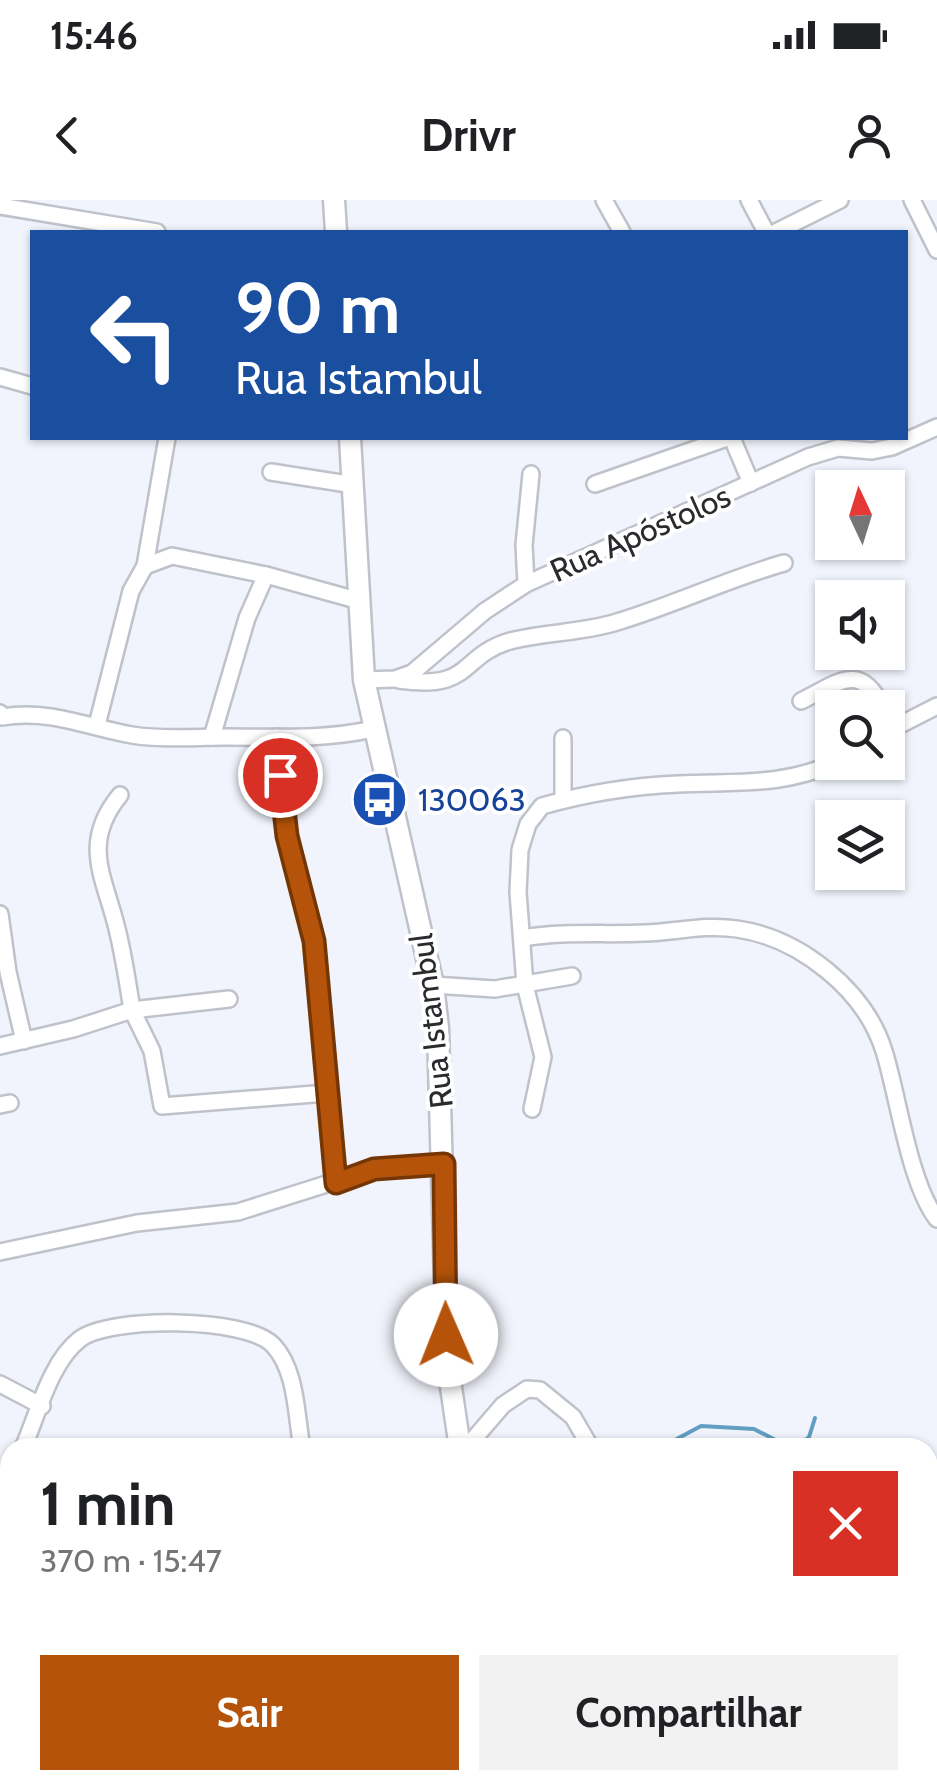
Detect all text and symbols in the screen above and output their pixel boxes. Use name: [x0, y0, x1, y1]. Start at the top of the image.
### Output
text: 15:46: [50, 12, 138, 59]
icon: back: [40, 108, 95, 163]
text: Drivr: [421, 108, 516, 162]
icon: person: [842, 108, 897, 163]
text: 90 m: [235, 265, 400, 351]
icon: left: [70, 270, 200, 400]
text: Rua Istambul: [235, 351, 482, 405]
north arrow: [815, 470, 905, 560]
map controls: [815, 470, 905, 890]
street label: Rua Apóstolos: [544, 476, 736, 590]
button: sound: [815, 580, 905, 670]
button: search: [815, 690, 905, 780]
pin: [238, 733, 323, 818]
icon: arrive: [253, 748, 308, 803]
bus stop icon: 130063: [349, 769, 409, 829]
place label: 130063: [418, 780, 526, 819]
button: layers: [815, 800, 905, 890]
street label: Rua Istambul: [401, 931, 461, 1111]
position arrow: [394, 1283, 498, 1387]
text: 1 min: [40, 1467, 175, 1540]
button: close: [793, 1471, 898, 1576]
text: 370 m · 15:47: [40, 1541, 222, 1580]
button: Sair: [40, 1655, 459, 1770]
button: Compartilhar: [479, 1655, 898, 1770]

